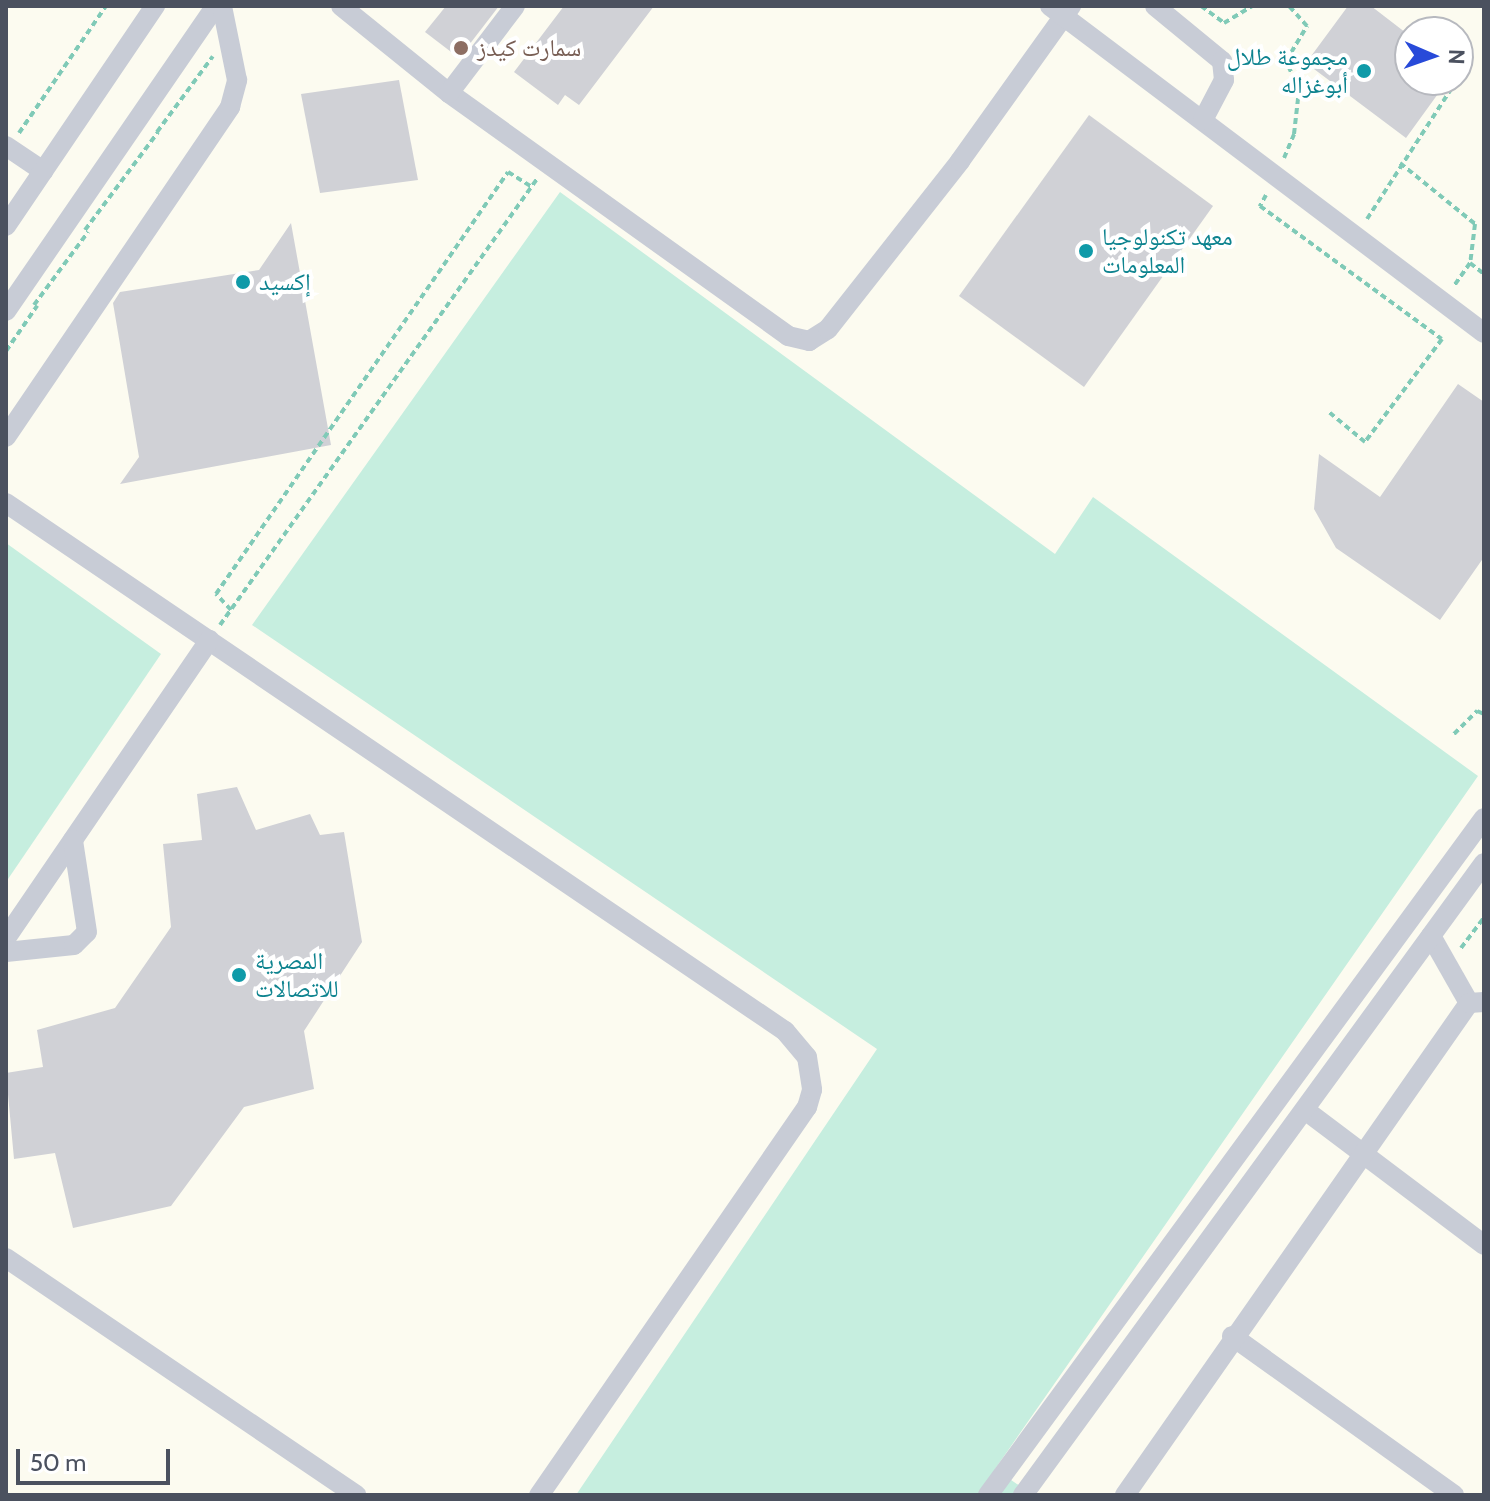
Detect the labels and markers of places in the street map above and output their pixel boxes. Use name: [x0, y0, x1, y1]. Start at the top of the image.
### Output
place label: سمارت كيدز: [477, 34, 581, 62]
marker: سمارت كيدز: [452, 39, 470, 57]
place label: مجموعة طلال أبوغزاله: [1227, 43, 1348, 99]
marker: مجموعة طلال أبوغزاله: [1355, 62, 1373, 80]
place label: معهد تكنولوجيا المعلومات: [1102, 223, 1233, 279]
marker: معهد تكنولوجيا المعلومات: [1077, 242, 1095, 260]
place label: إكسيد: [259, 268, 311, 296]
marker: إكسيد: [234, 273, 252, 291]
place label: المصرية للاتصالات: [255, 947, 339, 1003]
marker: المصرية للاتصالات: [230, 966, 248, 984]

